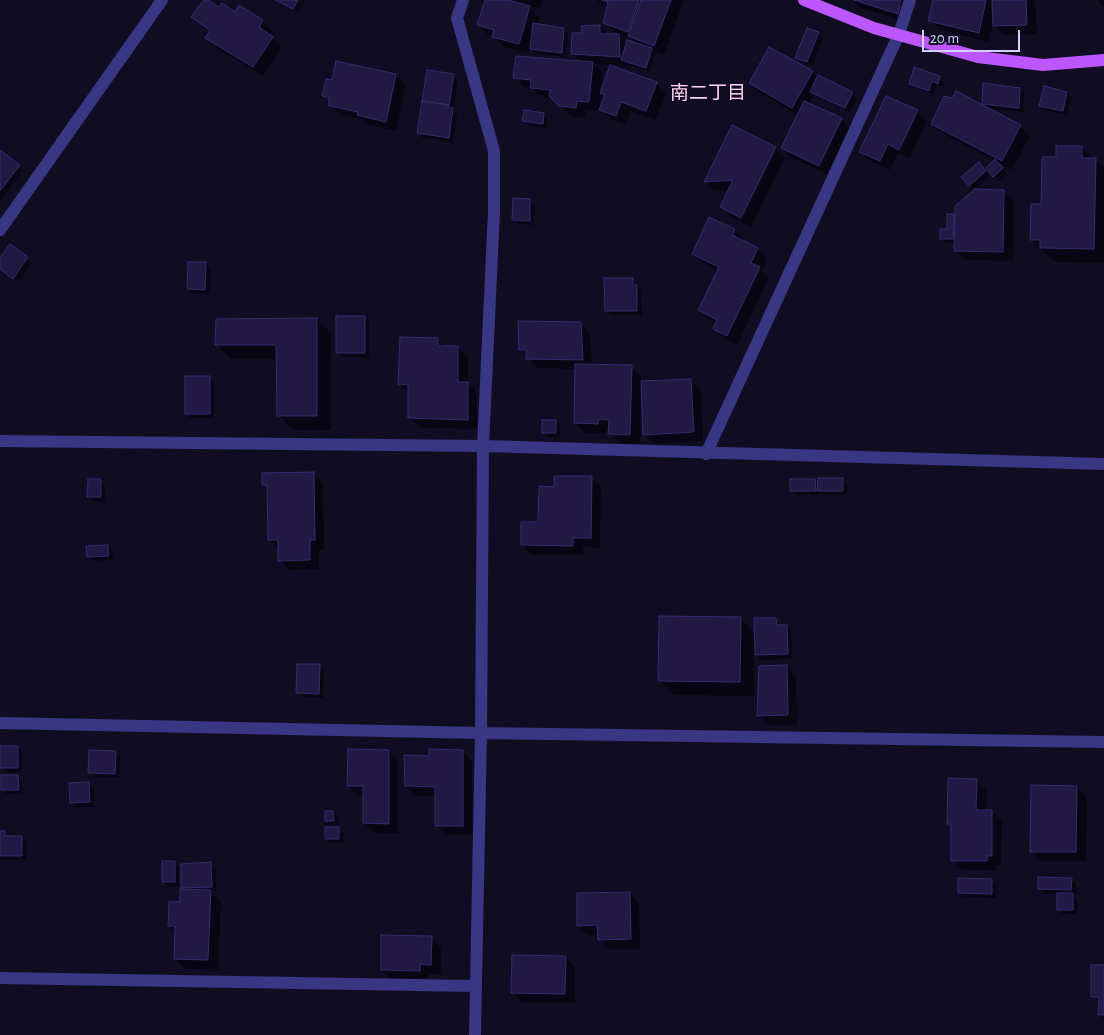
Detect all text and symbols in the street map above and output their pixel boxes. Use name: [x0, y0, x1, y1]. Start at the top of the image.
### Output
scale bar: [924, 20, 1022, 52]
text: 20 m: [930, 31, 959, 46]
district label: 南二丁目: [670, 82, 746, 104]

